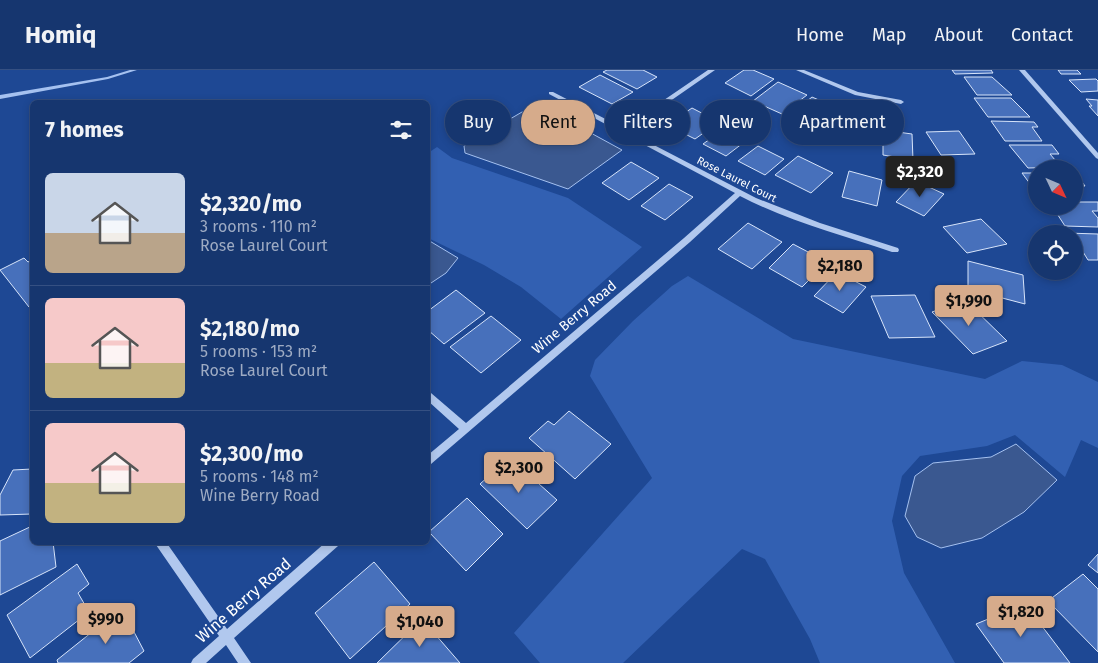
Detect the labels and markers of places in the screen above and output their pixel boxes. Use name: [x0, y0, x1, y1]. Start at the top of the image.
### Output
pin: $2,320: [879, 156, 961, 198]
pin: $2,180: [799, 250, 881, 292]
pin: $1,990: [928, 284, 1010, 327]
pin: $2,300: [478, 452, 560, 494]
pin: $1,820: [980, 596, 1062, 638]
pin: $990: [76, 602, 136, 645]
pin: $1,040: [379, 606, 461, 648]

